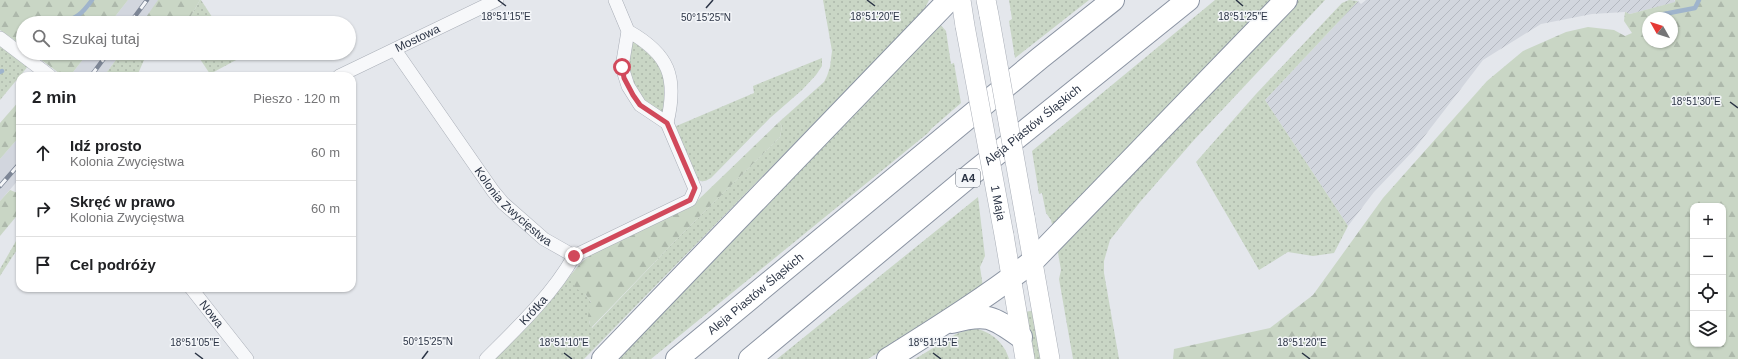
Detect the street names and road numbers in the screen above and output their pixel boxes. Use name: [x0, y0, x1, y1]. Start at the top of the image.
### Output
street label: Mostowa: [393, 21, 442, 55]
street label: Aleja Piastów Śląskich: [981, 82, 1084, 168]
street label: Kolonia Zwycięstwa: [472, 164, 555, 249]
road number: A4: [956, 169, 980, 187]
street label: 1 Maja: [988, 184, 1008, 222]
street label: Aleja Piastów Śląskich: [705, 250, 806, 338]
street label: Krótka: [517, 292, 550, 328]
street label: Nowa: [196, 298, 227, 331]

